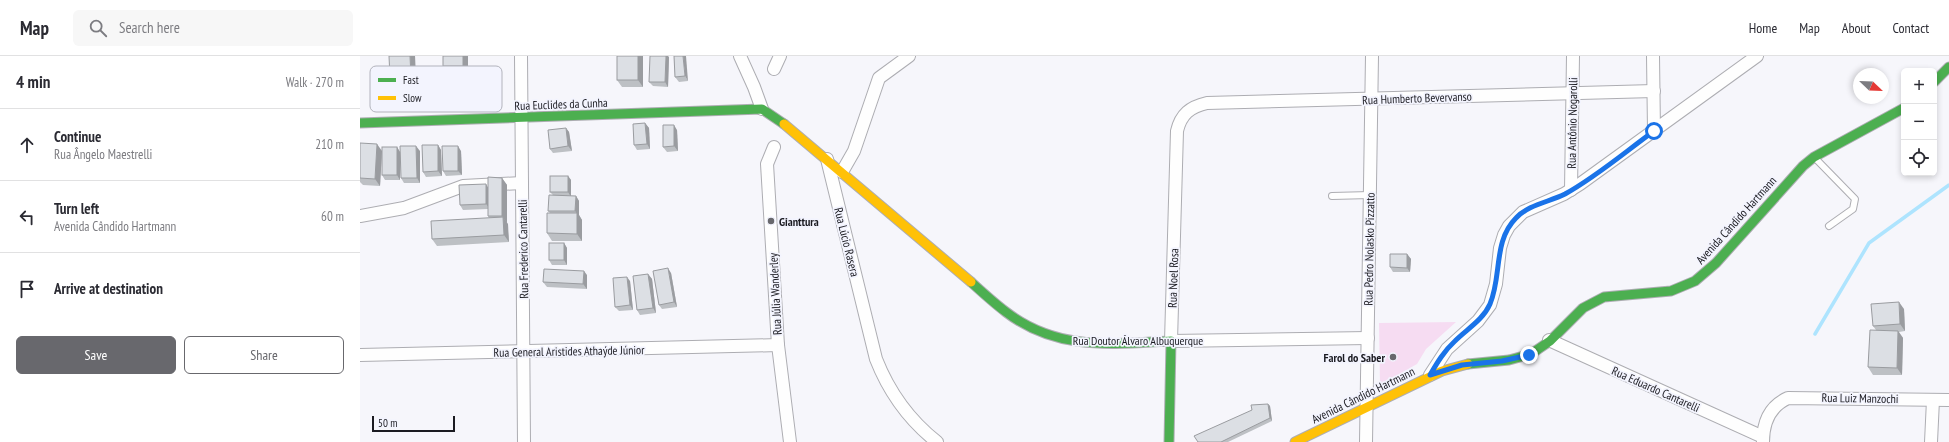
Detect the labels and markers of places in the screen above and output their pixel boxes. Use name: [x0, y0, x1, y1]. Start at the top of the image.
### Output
place label: Gianttura: [779, 214, 819, 229]
marker: Gianttura: [766, 216, 776, 226]
place label: Farol do Saber: [1323, 350, 1385, 365]
marker: Farol do Saber: [1388, 352, 1398, 362]

